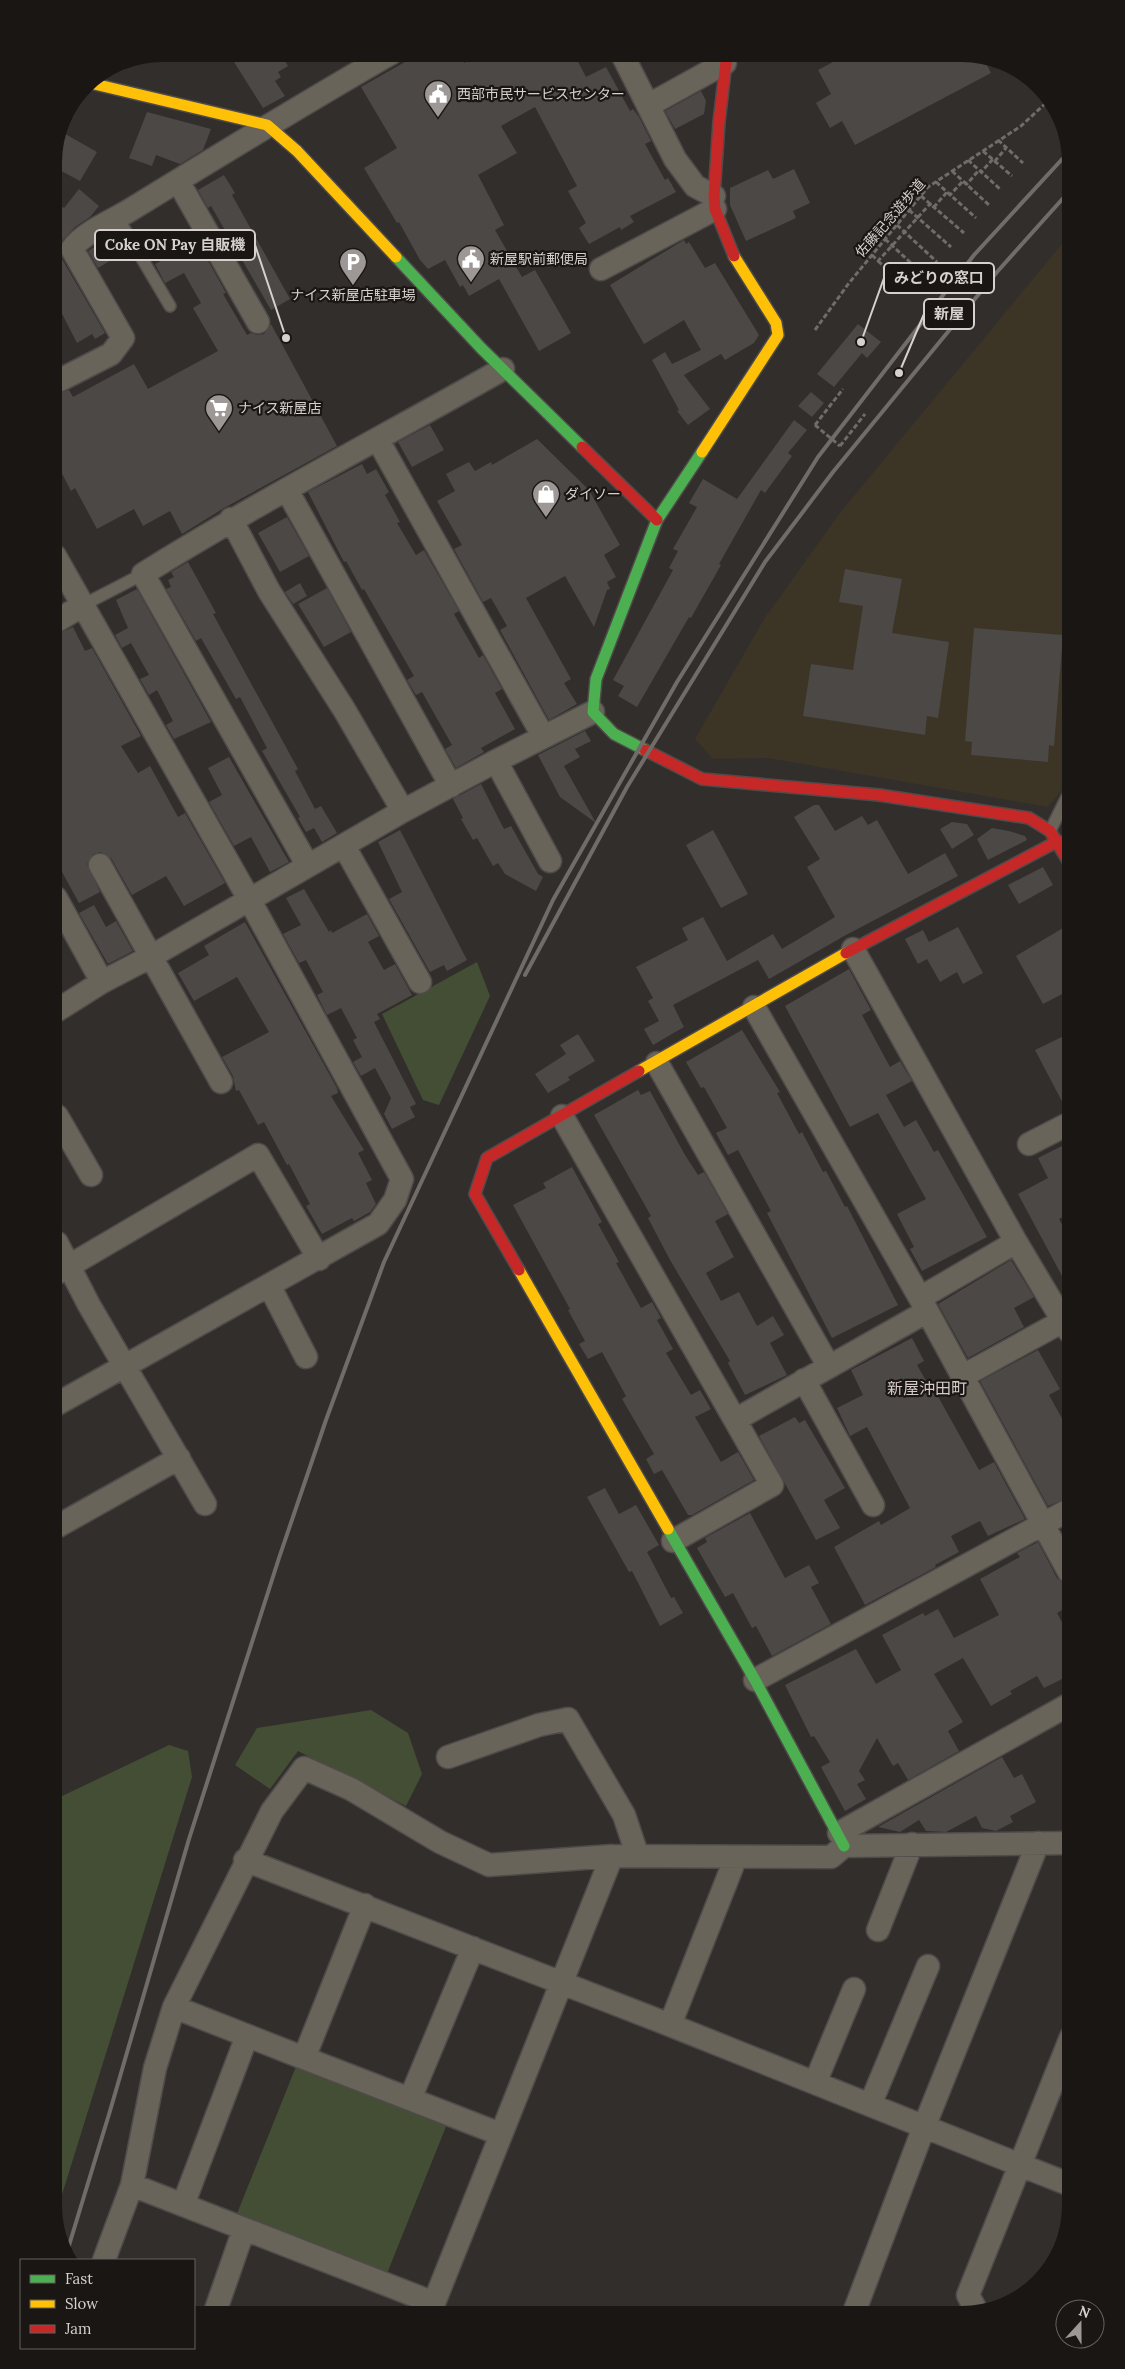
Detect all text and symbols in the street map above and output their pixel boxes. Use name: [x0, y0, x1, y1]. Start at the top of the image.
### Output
public building icon: 西部市民サービスセンター: [423, 79, 453, 118]
place label: 西部市民サービスセンター: [457, 85, 625, 103]
street label: 佐藤記念遊歩道: [851, 175, 929, 261]
callout: Coke ON Pay 自販機: [95, 230, 255, 260]
text: Coke ON Pay 自販機: [105, 235, 245, 254]
public building icon: 新屋駅前郵便局: [456, 244, 486, 283]
parking icon: ナイス新屋店駐車場: [338, 247, 368, 286]
place label: 新屋駅前郵便局: [490, 250, 588, 268]
callout: みどりの窓口: [884, 263, 994, 293]
text: みどりの窓口: [894, 268, 984, 287]
place label: ナイス新屋店駐車場: [290, 286, 416, 304]
callout: 新屋: [924, 299, 974, 329]
text: 新屋: [934, 304, 964, 323]
supermarket icon: ナイス新屋店: [204, 393, 234, 432]
place label: ナイス新屋店: [238, 399, 322, 417]
shop icon: ダイソー: [531, 479, 561, 518]
place label: ダイソー: [565, 485, 621, 503]
district label: 新屋沖田町: [887, 1378, 967, 1398]
legend: [20, 2259, 195, 2349]
text: Fast: [65, 2269, 93, 2288]
text: Slow: [65, 2294, 98, 2313]
north arrow: [1055, 2299, 1105, 2349]
text: N: [1076, 2302, 1093, 2322]
text: Jam: [64, 2319, 92, 2338]

